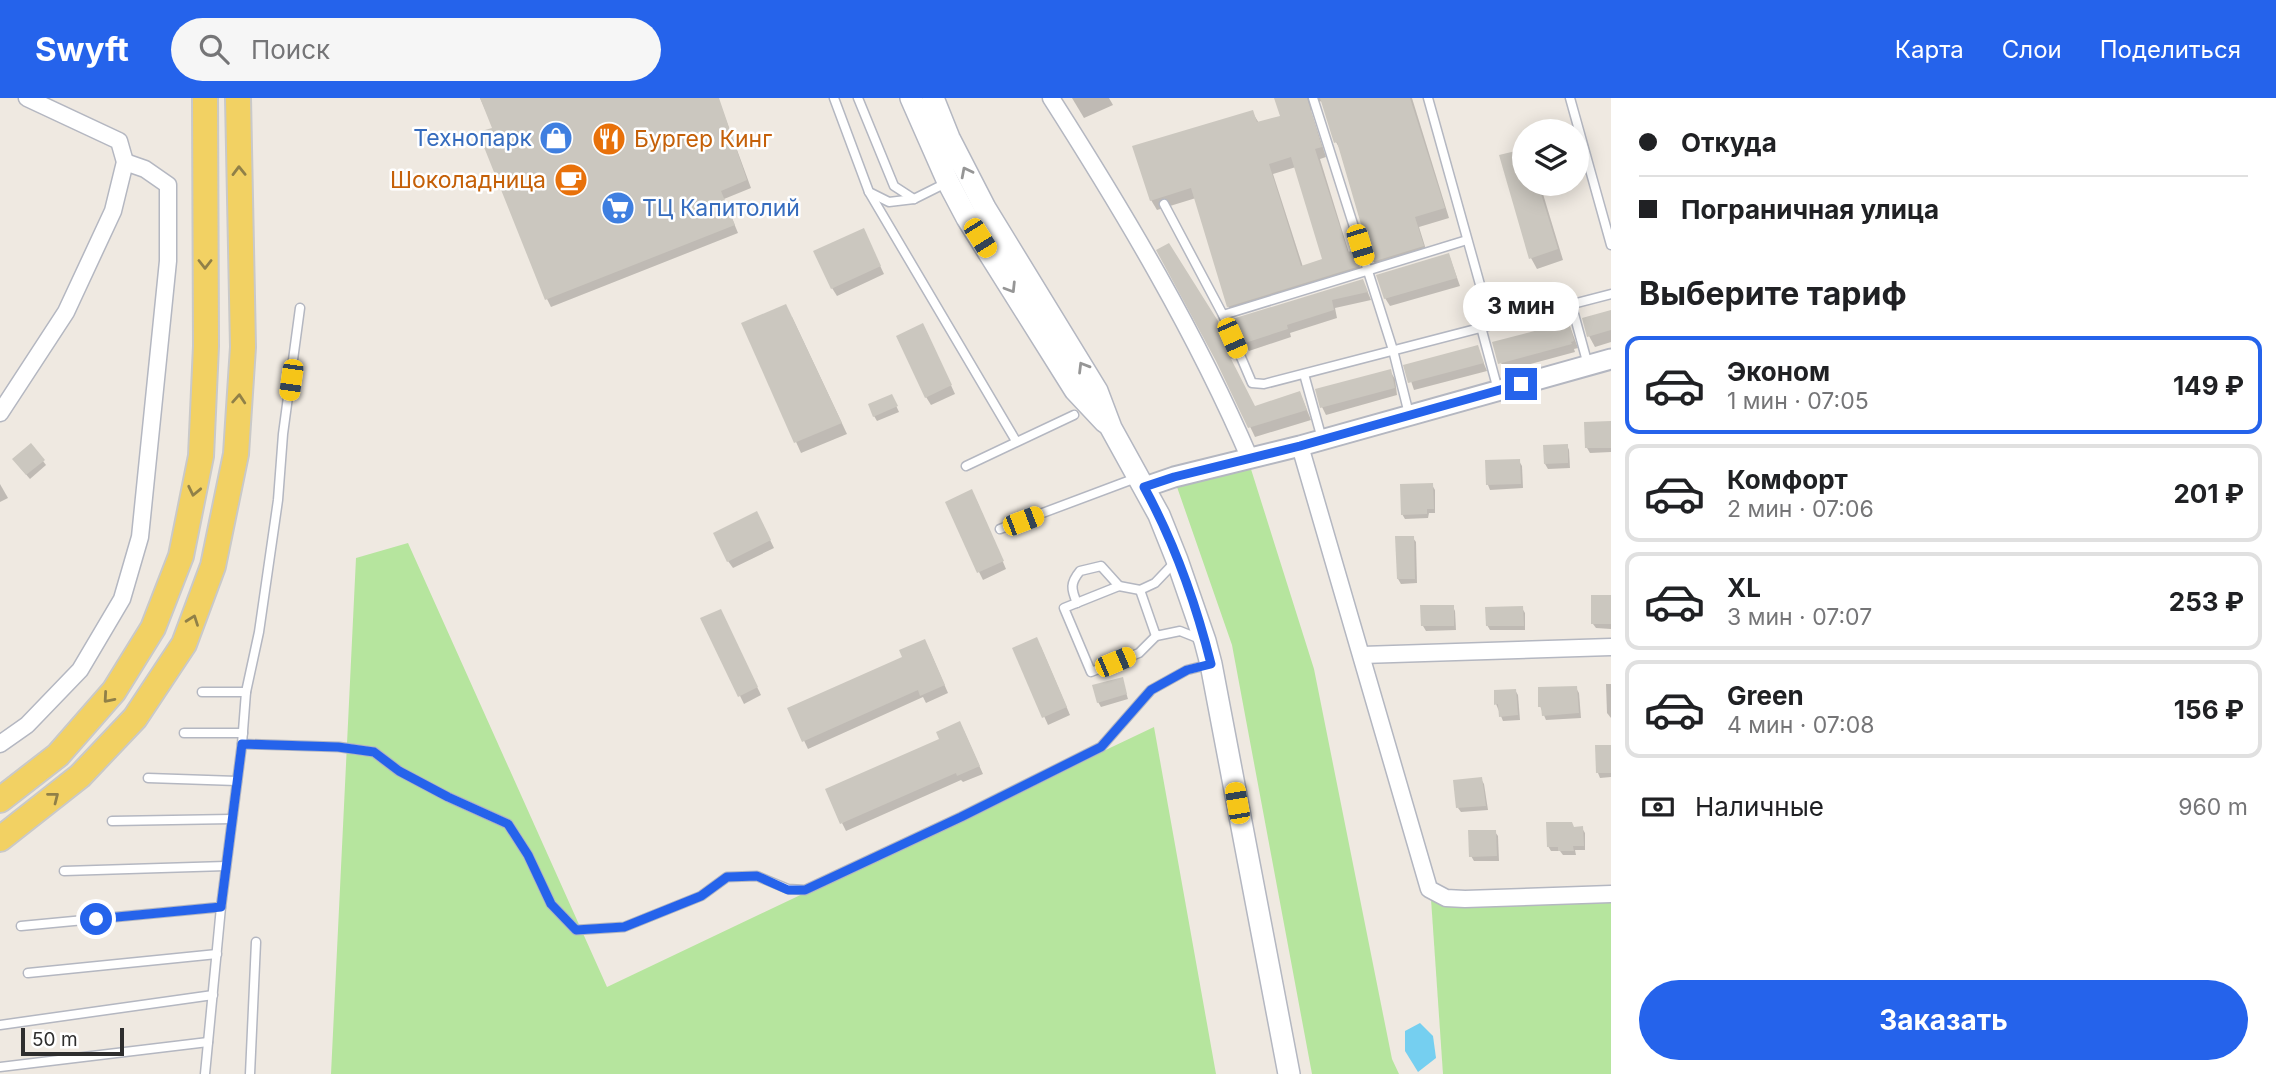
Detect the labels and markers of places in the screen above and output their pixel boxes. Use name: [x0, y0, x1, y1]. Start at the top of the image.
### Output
shop icon: Технопарк: [537, 119, 575, 157]
restaurant icon: Бургер Кинг: [590, 120, 628, 158]
place label: Технопарк: [413, 124, 533, 152]
place label: Бургер Кинг: [634, 125, 772, 153]
cafe icon: Шоколадница: [552, 161, 590, 199]
place label: Шоколадница: [390, 166, 546, 194]
supermarket icon: ТЦ Капитолий: [599, 189, 637, 227]
place label: ТЦ Капитолий: [642, 194, 800, 222]

